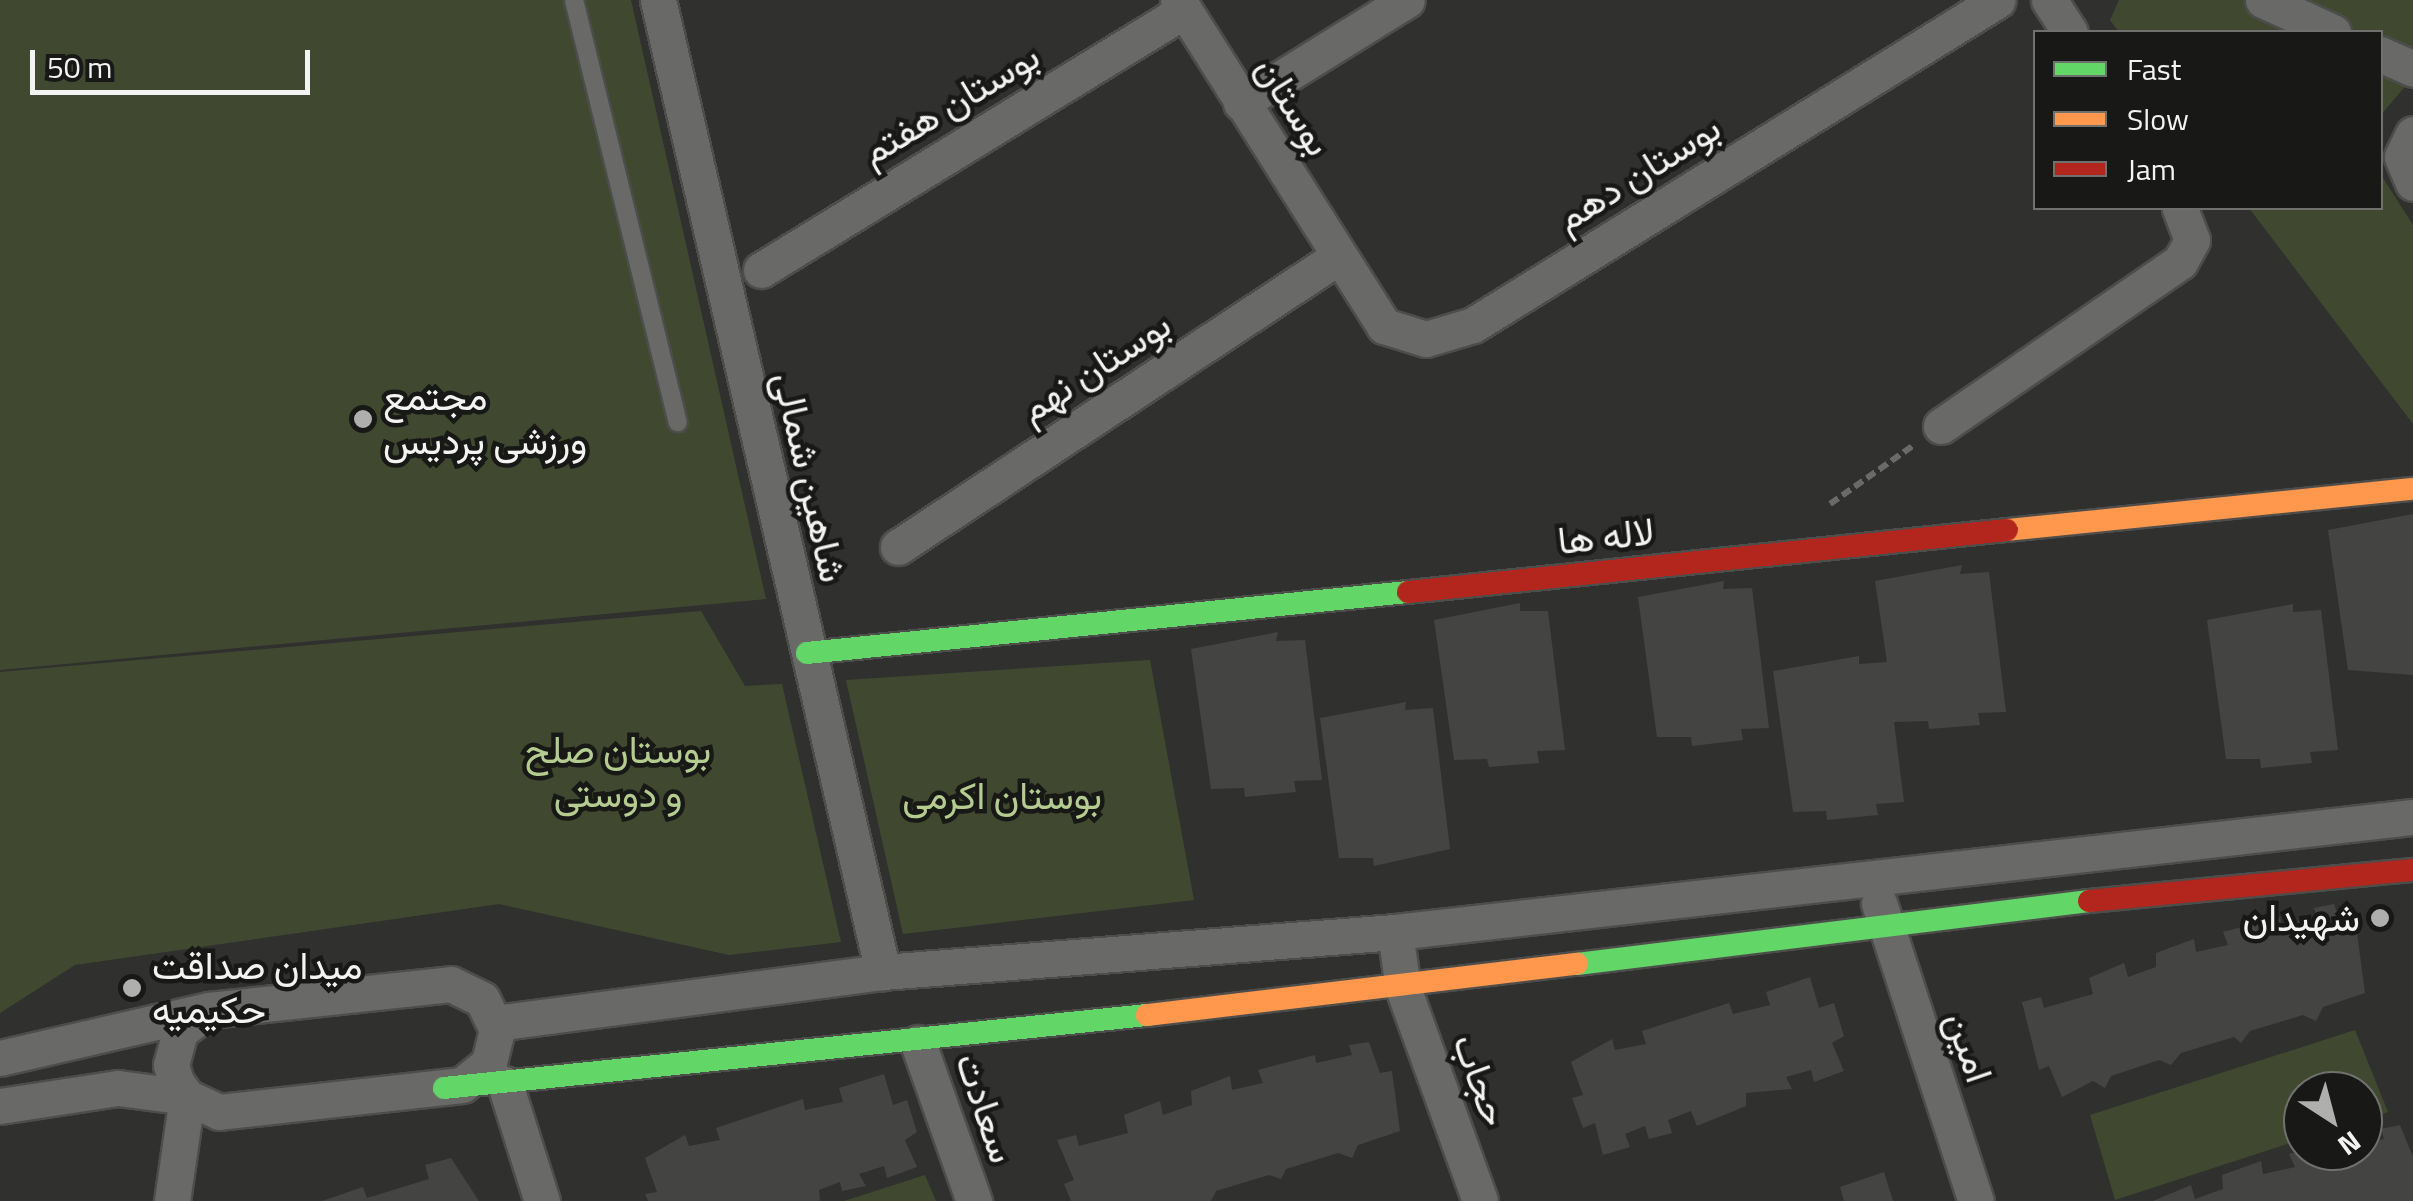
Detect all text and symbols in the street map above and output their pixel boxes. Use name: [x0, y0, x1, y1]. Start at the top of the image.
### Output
scale bar: [35, 30, 315, 92]
legend: [2033, 30, 2383, 210]
street label: بوستان هفتم: [853, 33, 1047, 175]
text: 50 m: [47, 44, 112, 90]
text: Fast: [2127, 46, 2181, 92]
street label: بوستان: [1246, 48, 1342, 164]
text: Slow: [2127, 96, 2189, 142]
street label: بوستان دهم: [1547, 105, 1729, 241]
text: Jam: [2127, 146, 2176, 192]
street label: بوستان نهم: [1011, 301, 1179, 433]
street label: شاهین شمالی: [764, 367, 856, 587]
place label: مجتمع ورزشی پردیس: [383, 374, 587, 464]
marker: مجتمع ورزشی پردیس: [352, 408, 374, 430]
street label: لاله ها: [1555, 508, 1657, 564]
park label: بوستان صلح و دوستی: [525, 727, 711, 816]
park label: بوستان اکرمی: [902, 773, 1102, 819]
place label: شهیدان: [2243, 895, 2360, 941]
marker: شهیدان: [2369, 907, 2391, 929]
place label: میدان صداقت حکیمیه: [152, 943, 363, 1032]
marker: میدان صداقت حکیمیه: [121, 977, 143, 999]
street label: امین: [1936, 1006, 2002, 1088]
street label: حجاب: [1443, 1028, 1519, 1132]
street label: سعادت: [946, 1047, 1026, 1169]
north arrow: [2283, 1071, 2383, 1171]
text: N: [2329, 1121, 2370, 1167]

